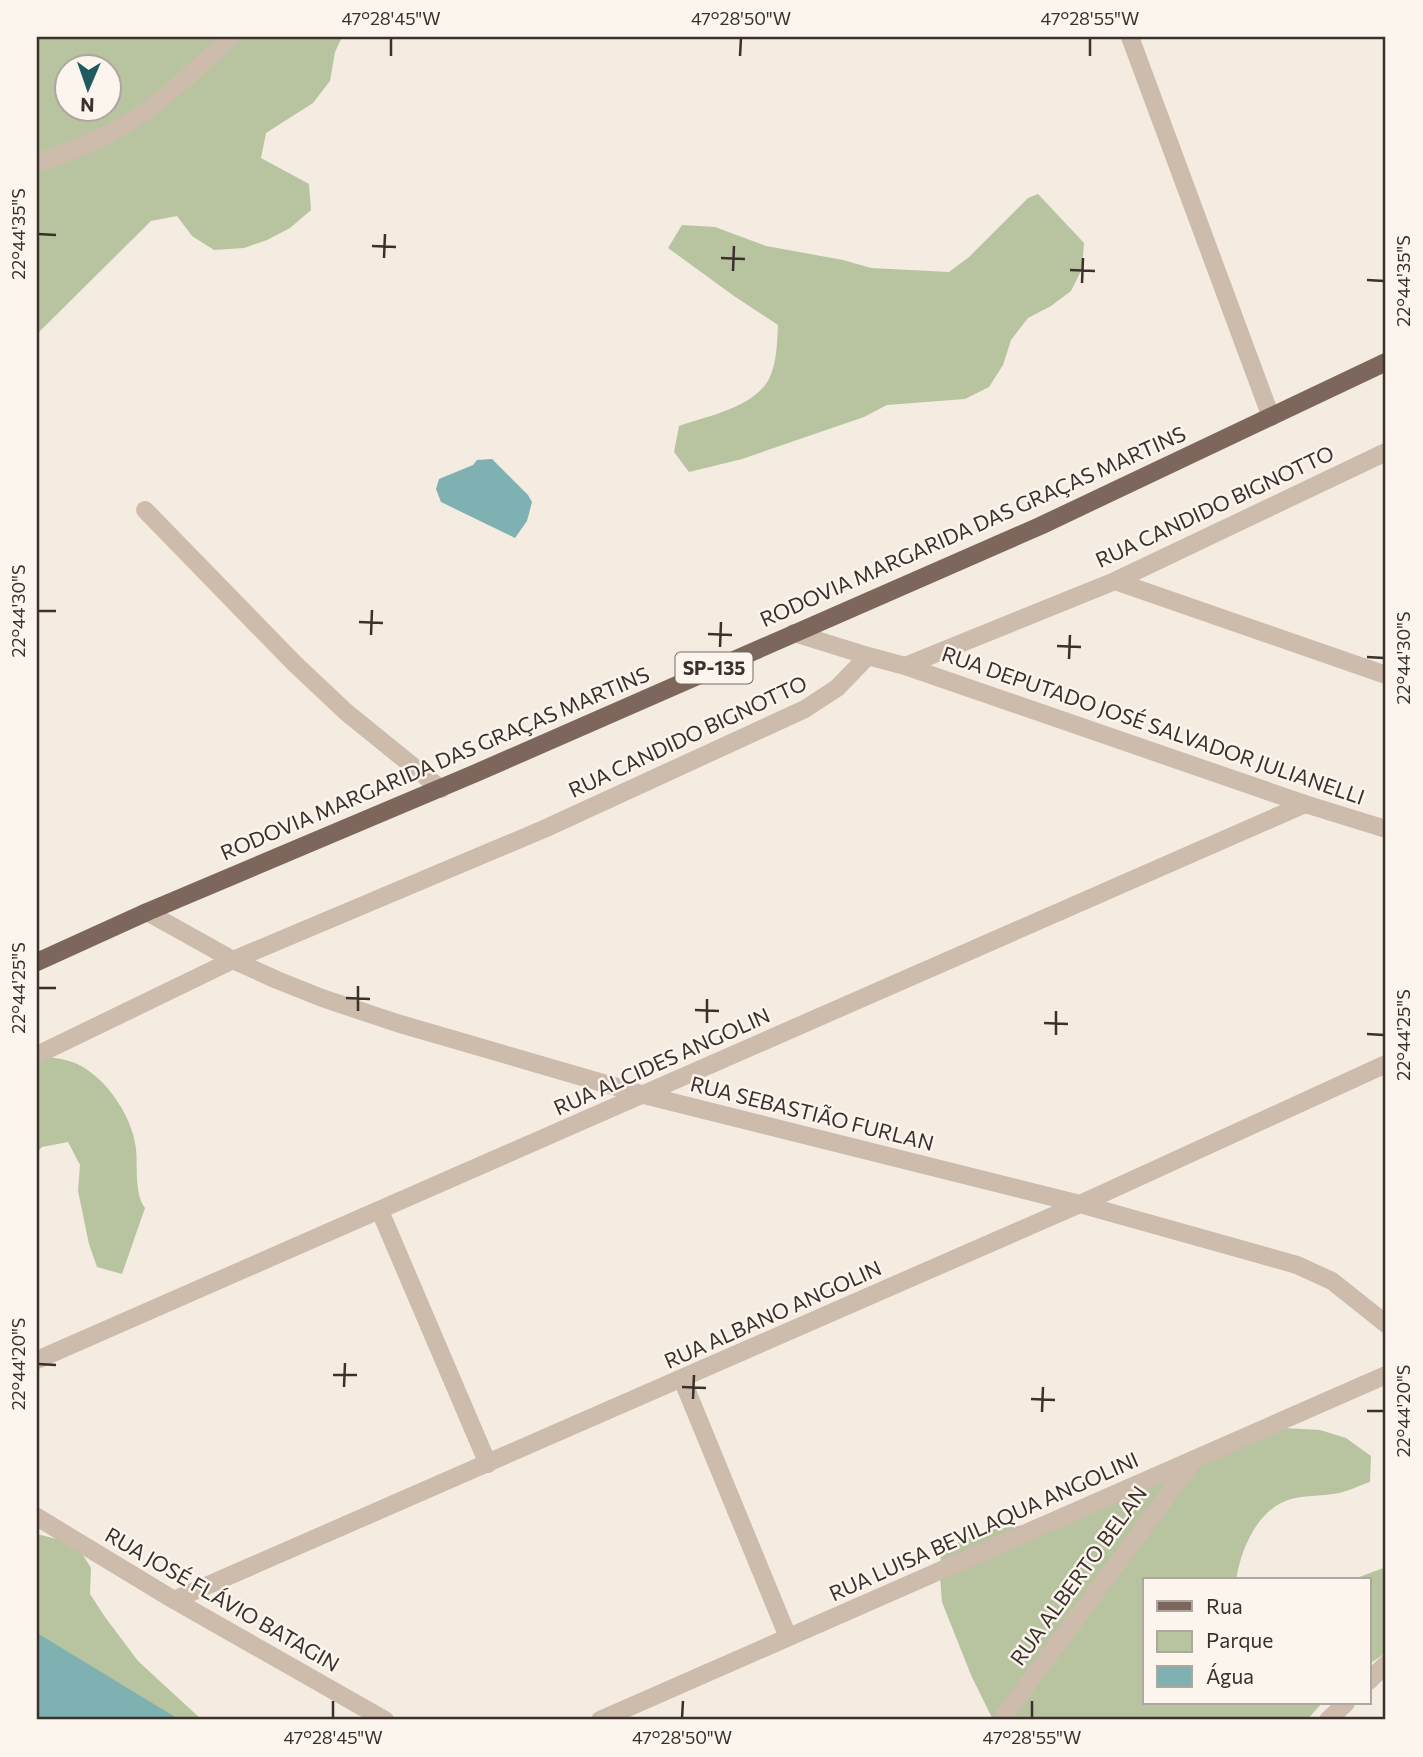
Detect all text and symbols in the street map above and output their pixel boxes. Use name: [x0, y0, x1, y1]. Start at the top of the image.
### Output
text: 47°28'45"W: [341, 7, 441, 29]
text: 47°28'50"W: [691, 7, 791, 29]
text: 47°28'55"W: [1041, 7, 1139, 29]
north arrow: [52, 52, 122, 122]
text: N: [80, 94, 95, 117]
text: 22°44'35"S: [7, 188, 29, 280]
text: 22°44'35"S: [1392, 235, 1414, 327]
street label: RODOVIA MARGARIDA DAS GRAÇAS MARTINS: [756, 420, 1189, 631]
street label: RUA CANDIDO BIGNOTTO: [1091, 439, 1338, 572]
text: 22°44'30"S: [7, 564, 29, 658]
text: 22°44'30"S: [1392, 611, 1414, 705]
street label: RUA DEPUTADO JOSÉ SALVADOR JULIANELLI: [939, 640, 1368, 809]
road number: SP-135: [676, 652, 752, 684]
street label: RODOVIA MARGARIDA DAS GRAÇAS MARTINS: [216, 661, 653, 865]
street label: RUA CANDIDO BIGNOTTO: [564, 669, 811, 802]
text: 22°44'25"S: [7, 942, 29, 1034]
text: 22°44'25"S: [1392, 989, 1414, 1081]
street label: RUA ALCIDES ANGOLIN: [549, 1002, 773, 1120]
street label: RUA SEBASTIÃO FURLAN: [688, 1070, 937, 1155]
street label: RUA ALBANO ANGOLIN: [660, 1254, 885, 1373]
text: 22°44'20"S: [7, 1318, 29, 1410]
text: 22°44'20"S: [1392, 1365, 1414, 1457]
street label: RUA LUISA BEVILAQUA ANGOLINI: [825, 1446, 1142, 1605]
street label: RUA ALBERTO BELAN: [1004, 1481, 1151, 1670]
street label: RUA JOSÉ FLÁVIO BATAGIN: [101, 1521, 344, 1676]
legend: [1143, 1578, 1370, 1704]
text: Rua: [1206, 1593, 1243, 1618]
text: Parque: [1206, 1627, 1273, 1652]
text: Água: [1206, 1663, 1254, 1688]
text: 47°28'45"W: [283, 1726, 383, 1748]
text: 47°28'50"W: [632, 1726, 732, 1748]
text: 47°28'55"W: [983, 1726, 1081, 1748]

